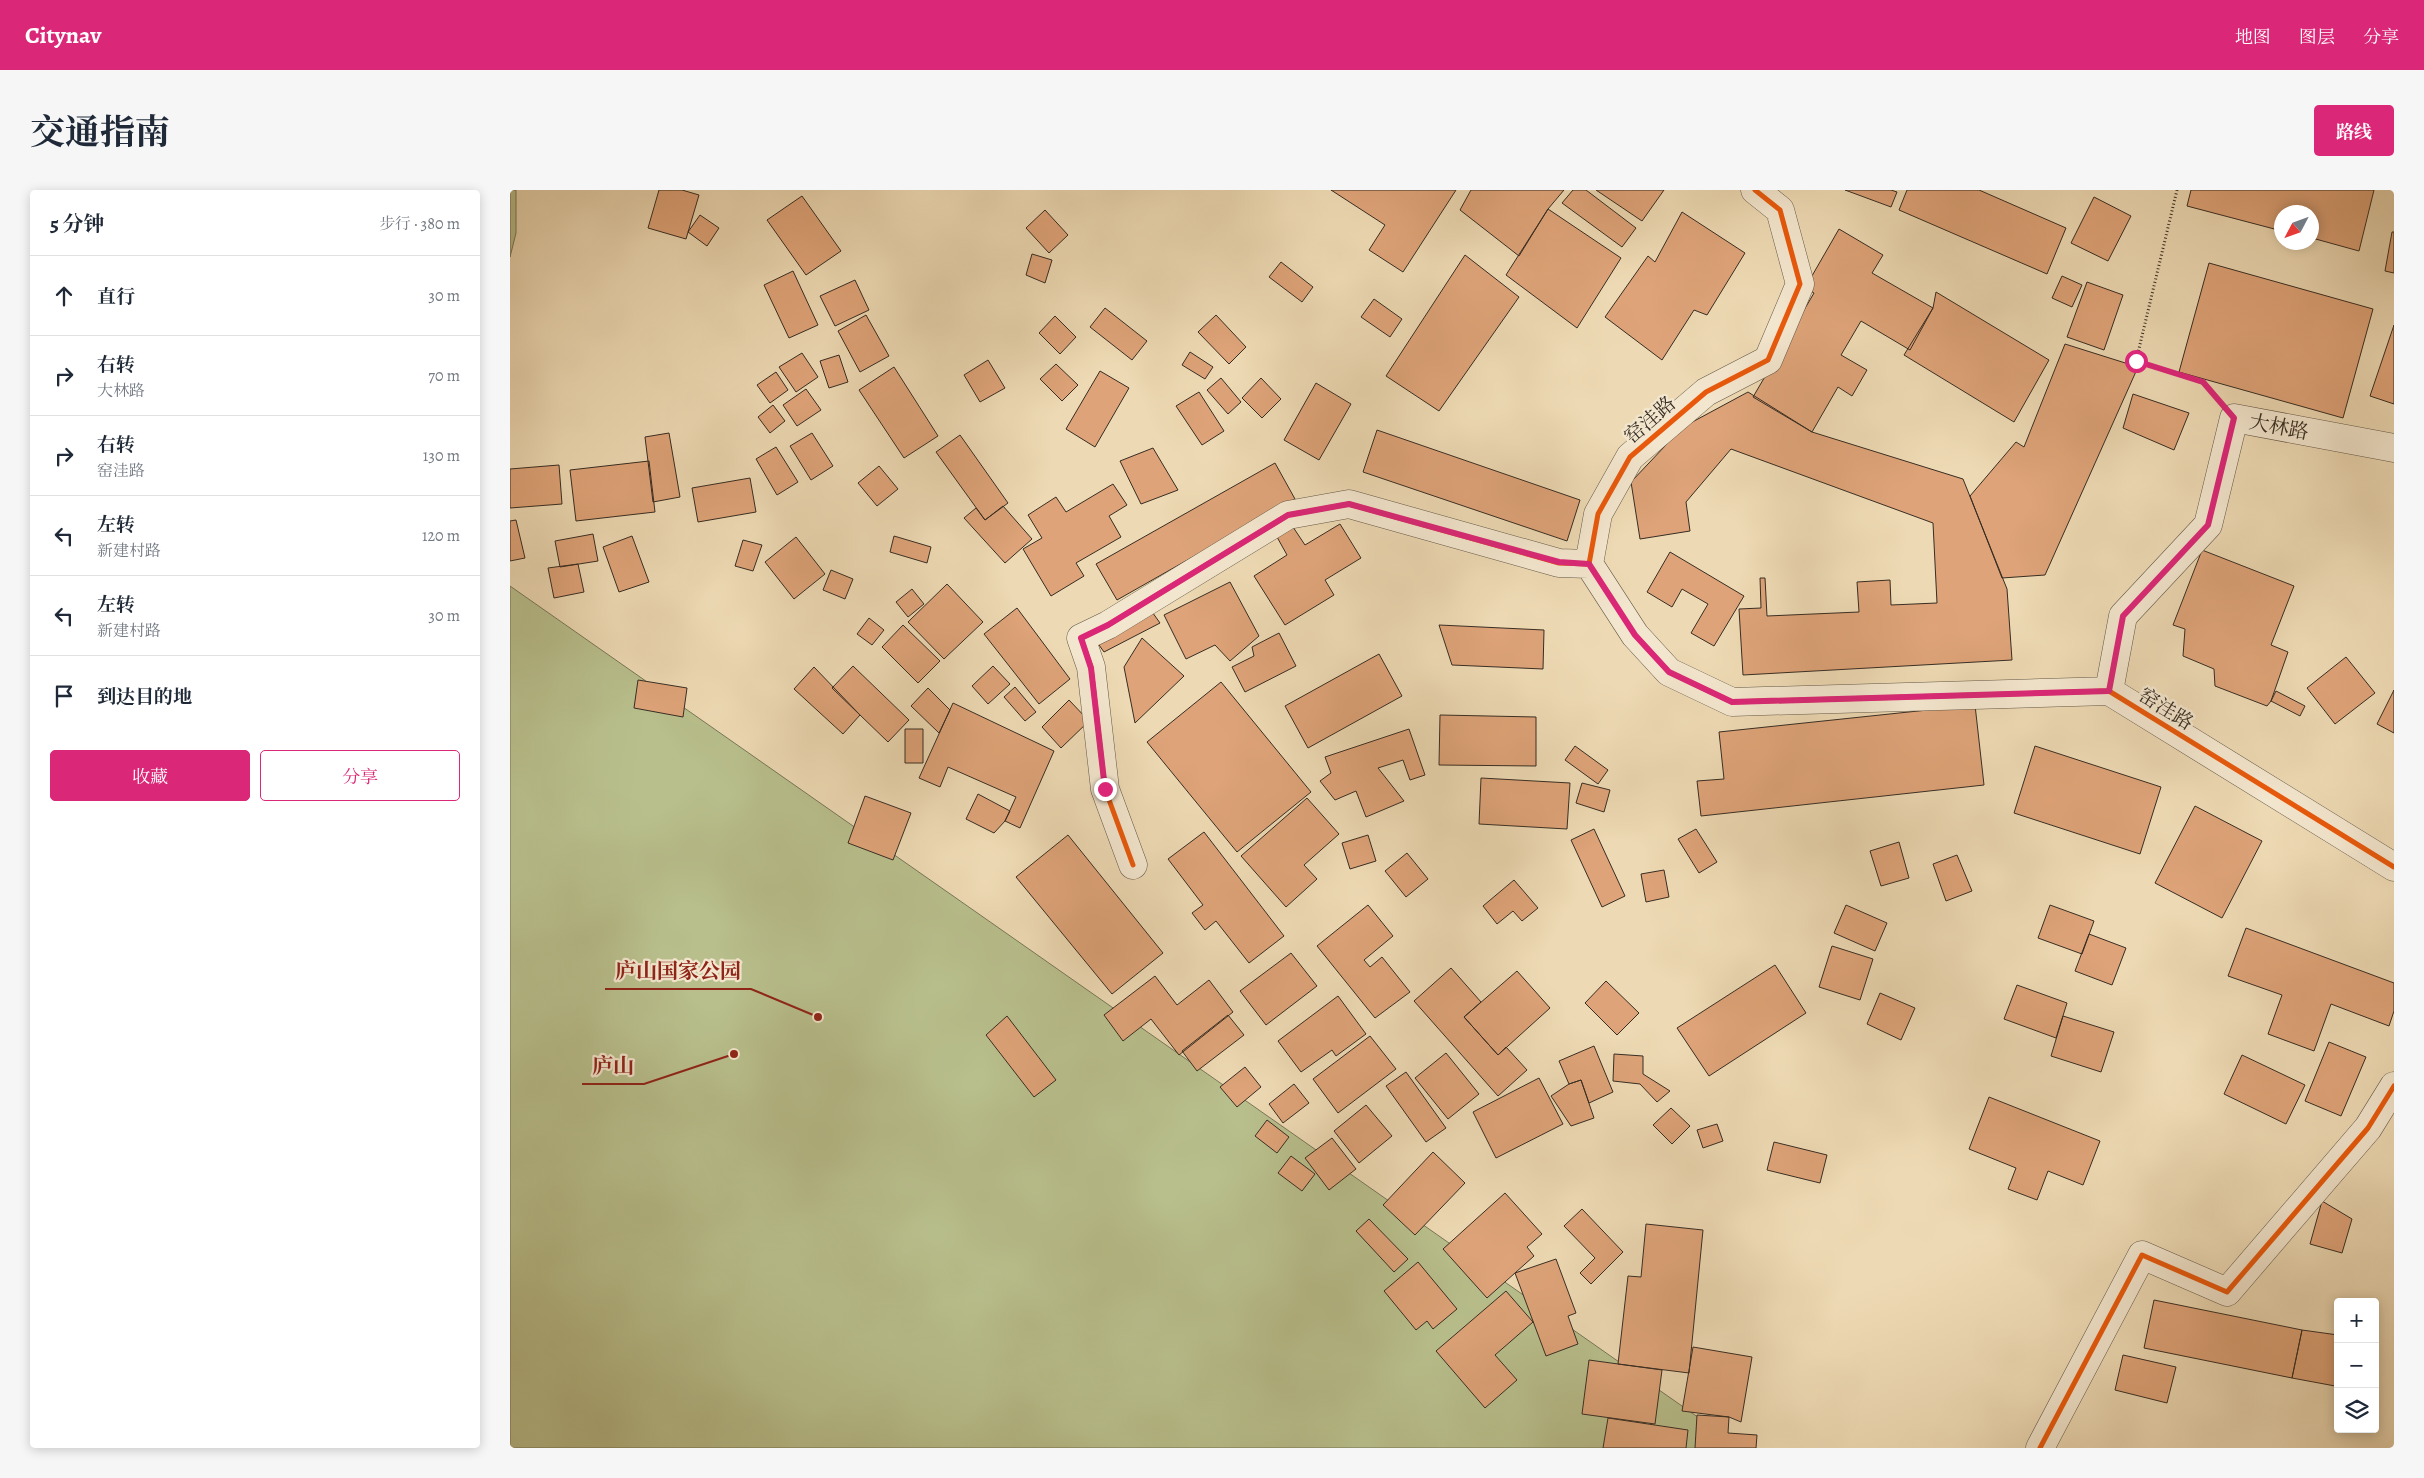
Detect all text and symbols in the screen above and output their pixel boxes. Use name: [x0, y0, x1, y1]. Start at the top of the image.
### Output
text: Citynav: [25, 19, 101, 51]
text: 地图: [2235, 25, 2271, 49]
text: 图层: [2299, 25, 2335, 49]
text: 分享: [2363, 25, 2399, 49]
button: 路线: [2314, 105, 2394, 156]
text: 交通指南: [30, 108, 170, 156]
north arrow: [2274, 205, 2319, 250]
text: 5 分钟: [50, 210, 105, 238]
text: 步行 · 380 m: [379, 213, 460, 235]
icon: ahead: [50, 282, 78, 310]
text: 直行: [97, 284, 135, 310]
text: 30 m: [428, 285, 460, 307]
route start: [2125, 350, 2148, 373]
text: 右转: [97, 352, 135, 378]
icon: right: [50, 362, 78, 390]
text: 70 m: [428, 365, 460, 387]
text: 大林路: [97, 380, 145, 402]
street label: 窑洼路: [1619, 390, 1681, 450]
street label: 大林路: [2247, 408, 2311, 446]
text: 右转: [97, 432, 135, 458]
icon: right: [50, 442, 78, 470]
text: 130 m: [423, 445, 460, 467]
text: 窑洼路: [97, 460, 145, 482]
text: 左转: [97, 512, 135, 538]
icon: left: [50, 522, 78, 550]
text: 120 m: [422, 525, 460, 547]
text: 新建村路: [97, 540, 161, 562]
text: 左转: [97, 592, 135, 618]
icon: left: [50, 602, 78, 630]
text: 30 m: [428, 605, 460, 627]
text: 新建村路: [97, 620, 161, 642]
icon: arrive: [50, 682, 78, 710]
street label: 窑洼路: [2133, 682, 2199, 736]
text: 到达目的地: [97, 684, 192, 710]
button: 收藏: [50, 750, 250, 801]
button: 分享: [260, 750, 460, 801]
route end: [1094, 778, 1117, 801]
callout: 庐山国家公园: [605, 953, 751, 989]
text: 庐山国家公园: [615, 957, 741, 985]
callout: 庐山: [582, 1048, 644, 1084]
text: 庐山: [592, 1052, 634, 1080]
map controls: [2334, 1298, 2379, 1433]
button: +: [2334, 1298, 2379, 1343]
button: −: [2334, 1343, 2379, 1388]
button: layers: [2334, 1388, 2379, 1433]

